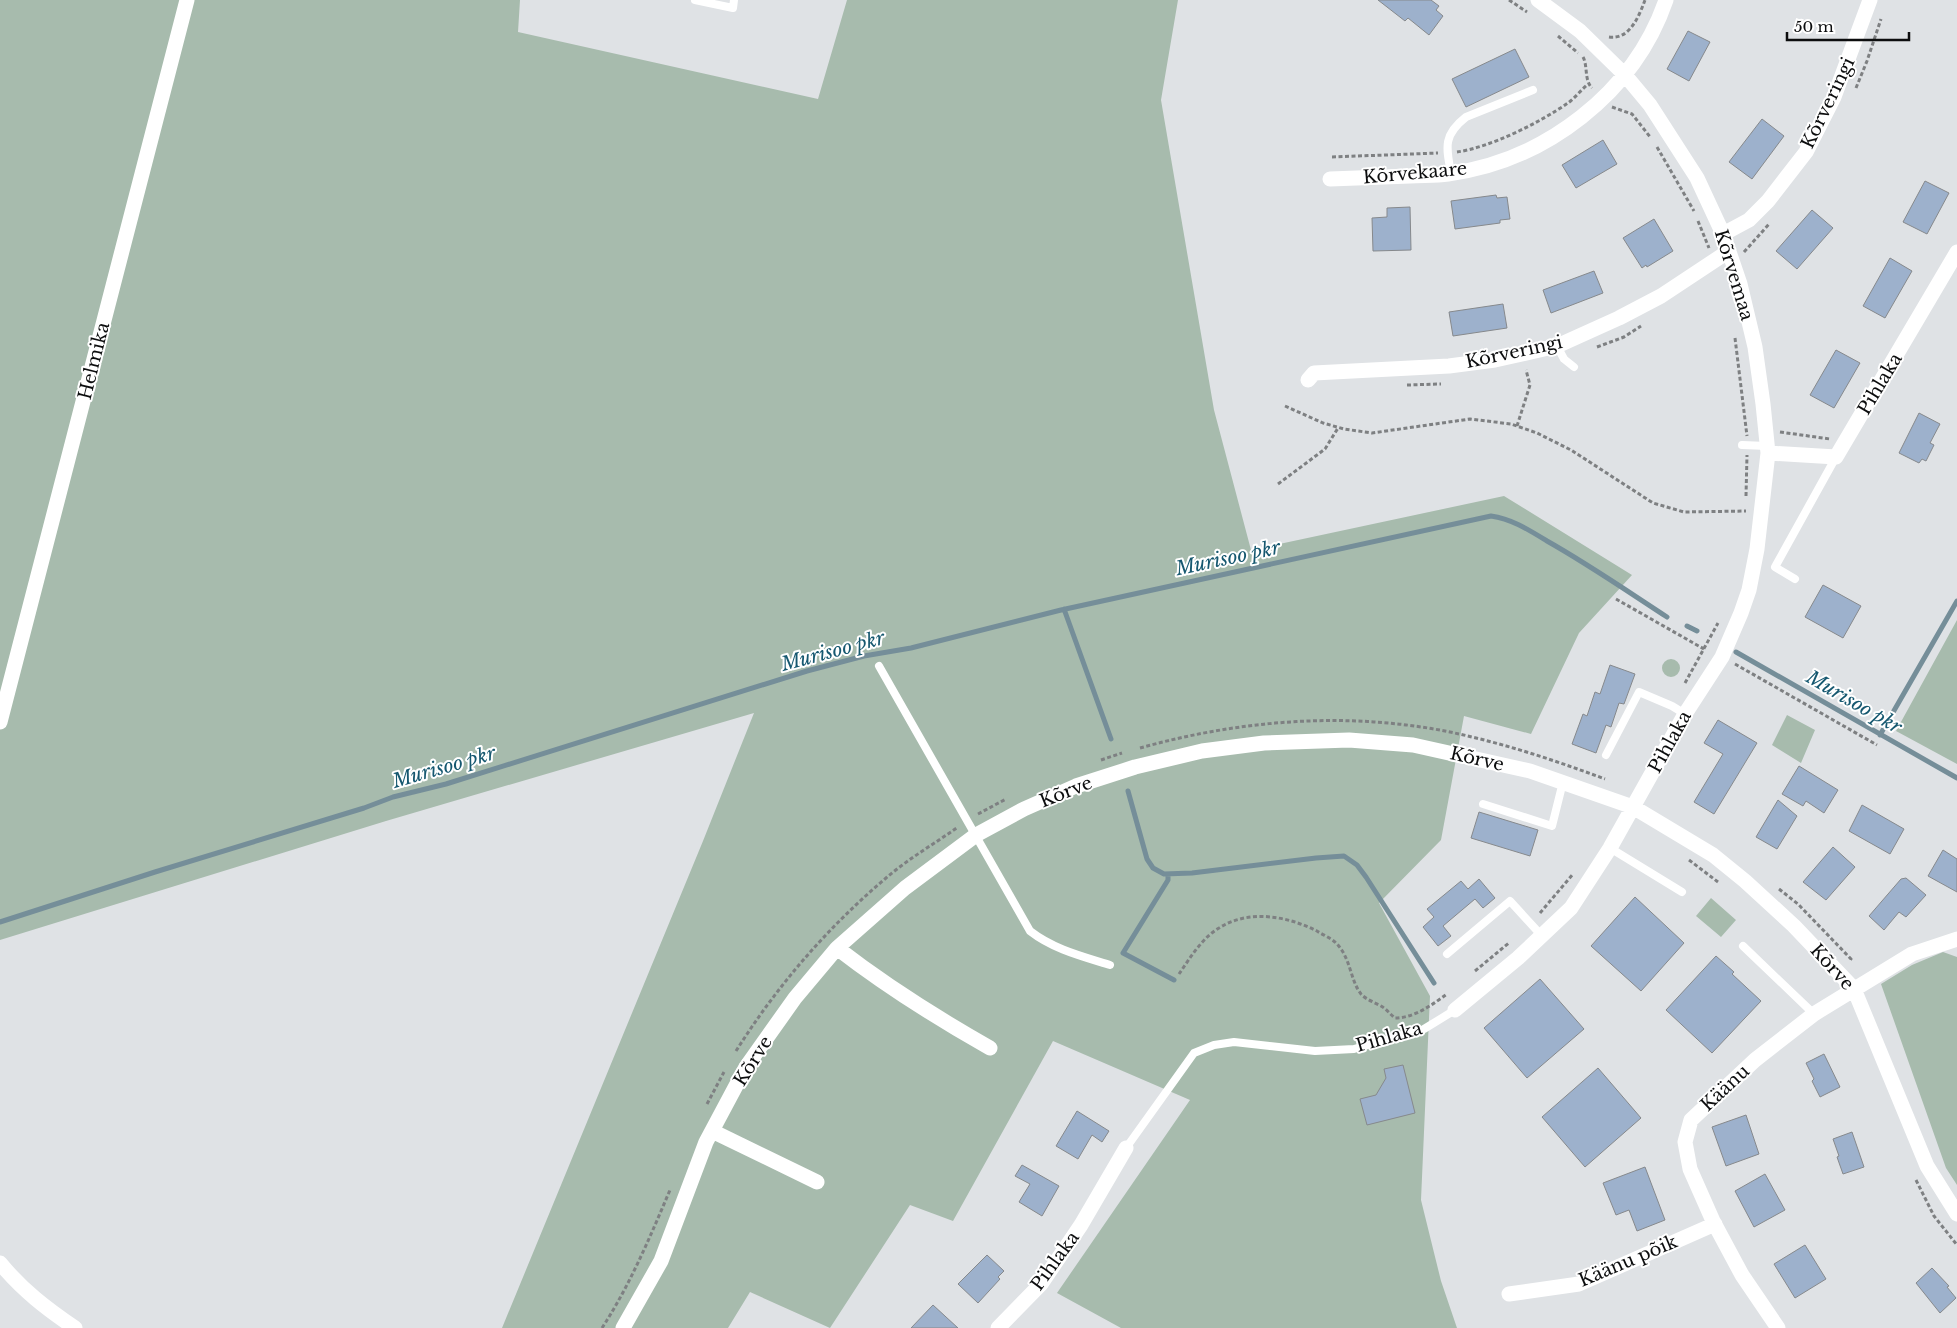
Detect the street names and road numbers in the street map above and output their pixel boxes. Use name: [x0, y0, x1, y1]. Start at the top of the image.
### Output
street label: Kõrveringi: [1796, 54, 1860, 152]
street label: Kõrvekaare: [1362, 157, 1468, 189]
street label: Kõrvemaa: [1710, 227, 1758, 323]
street label: Helmika: [74, 320, 114, 402]
street label: Kõrveringi: [1463, 331, 1565, 373]
street label: Pihlaka: [1853, 349, 1907, 419]
street label: Pihlaka: [1644, 707, 1696, 777]
street label: Kõrve: [1448, 742, 1506, 776]
street label: Kõrve: [1036, 772, 1096, 812]
street label: Kõrve: [1806, 939, 1858, 995]
street label: Pihlaka: [1353, 1017, 1425, 1057]
street label: Kõrve: [729, 1032, 777, 1090]
street label: Käänu: [1696, 1060, 1754, 1116]
street label: Pihlaka: [1026, 1227, 1084, 1295]
street label: Käänu põik: [1575, 1230, 1681, 1292]

